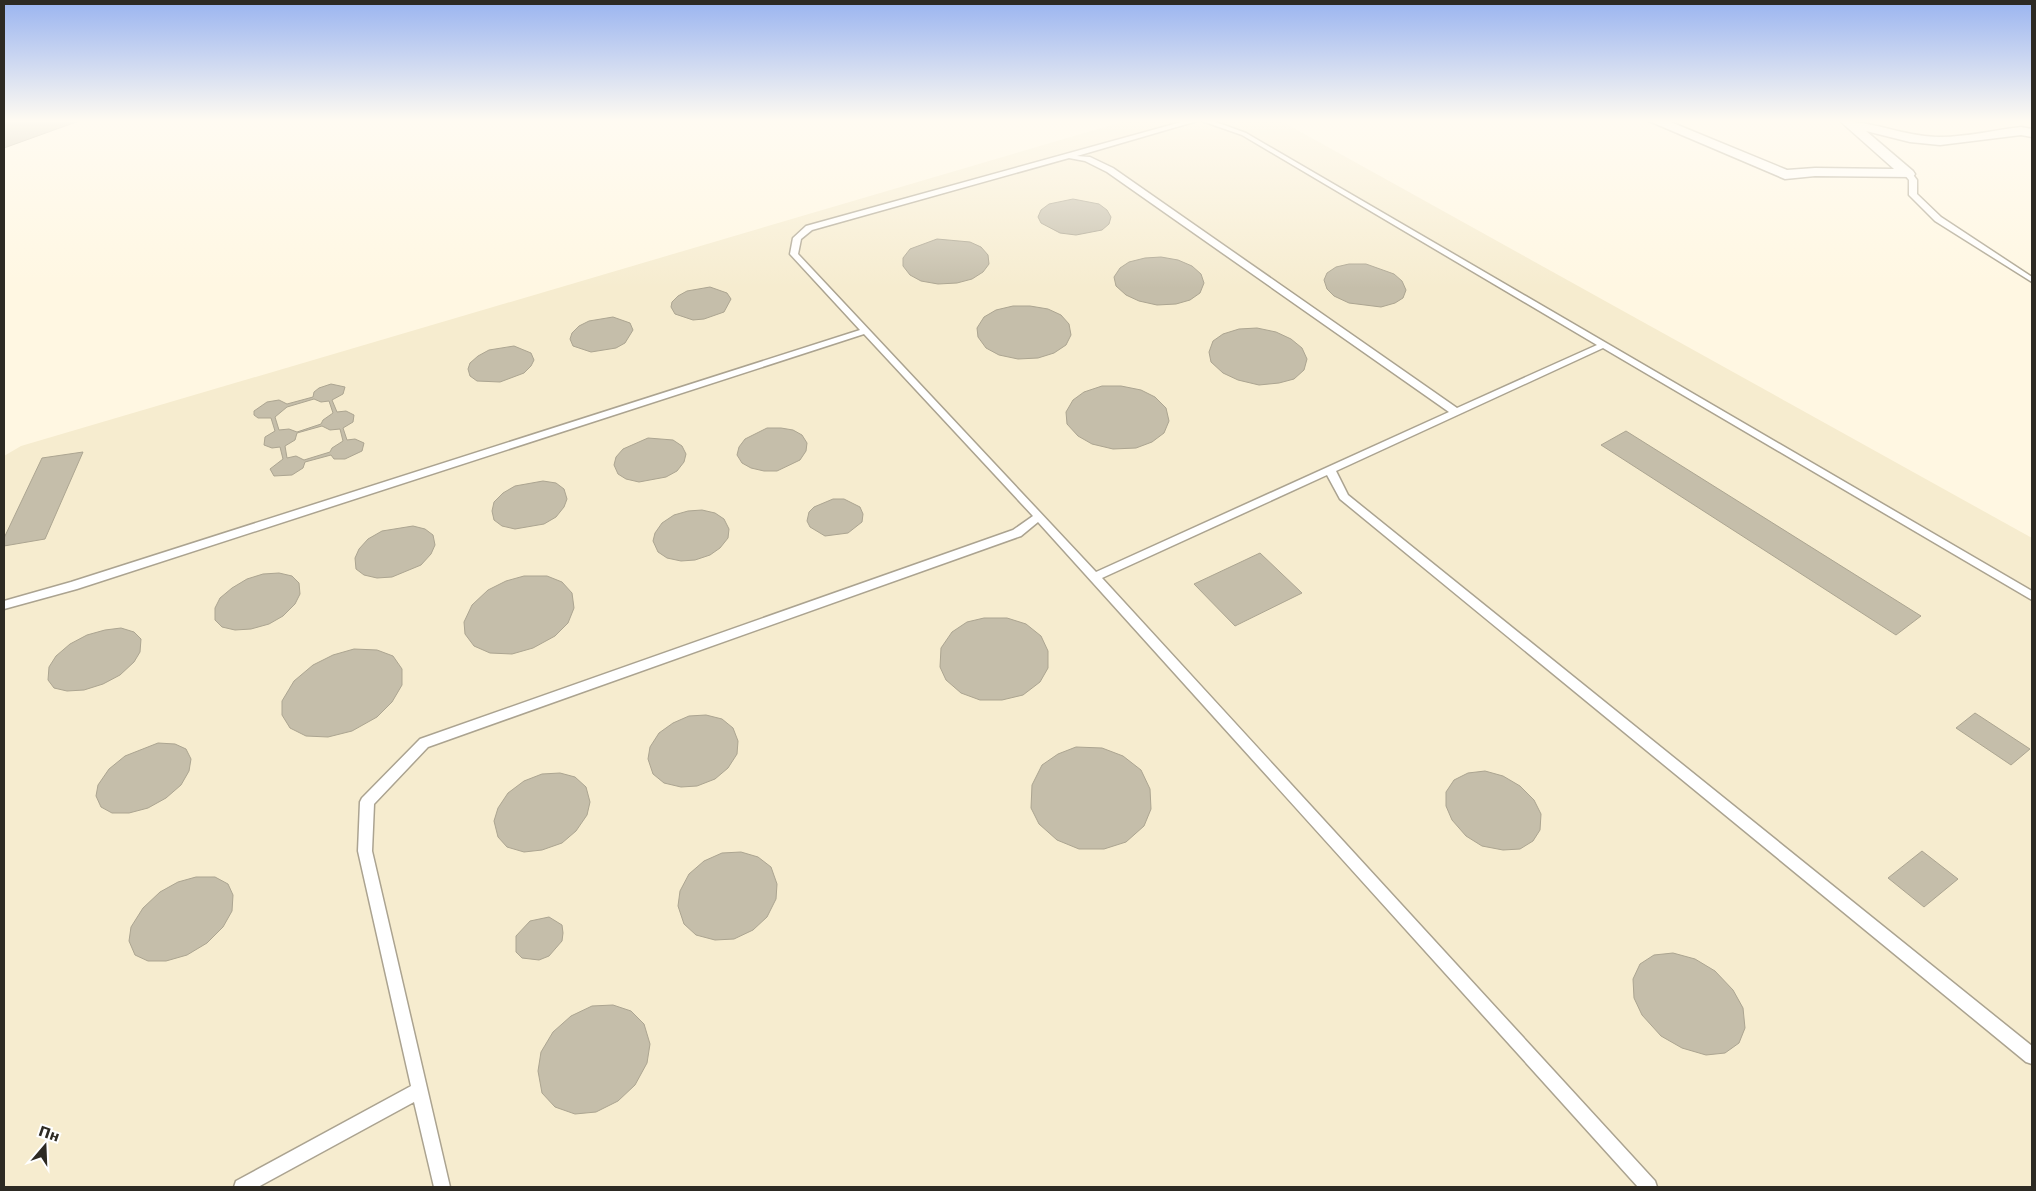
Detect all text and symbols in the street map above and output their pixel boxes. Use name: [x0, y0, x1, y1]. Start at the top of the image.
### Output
north arrow: [20, 1121, 70, 1171]
text: Пн: [37, 1123, 62, 1145]

